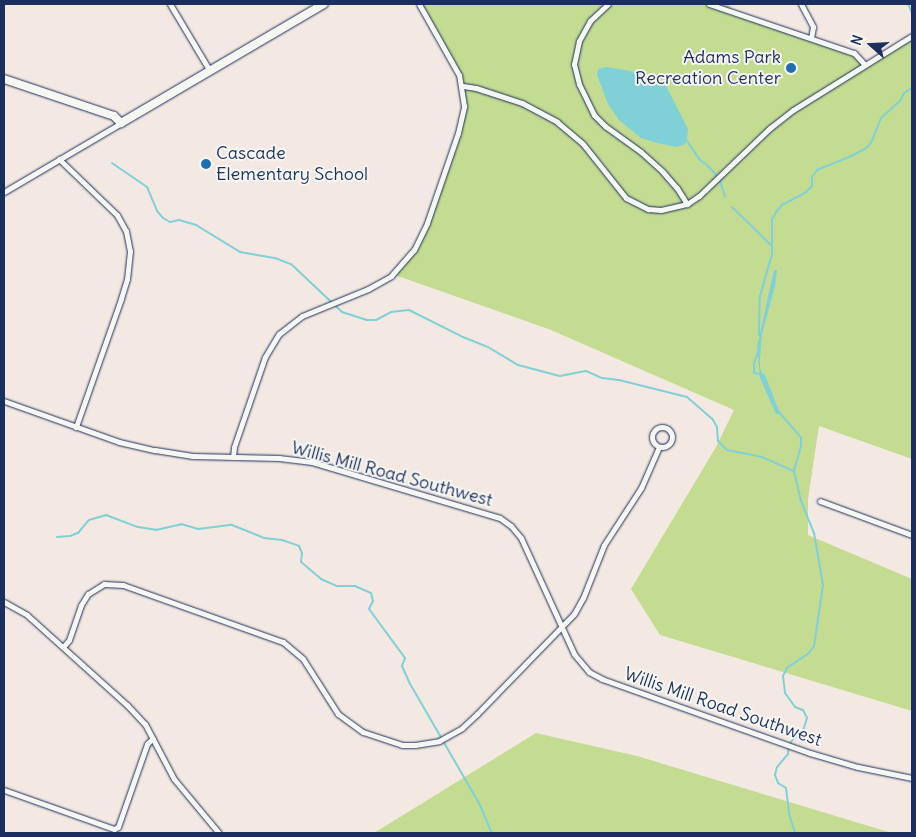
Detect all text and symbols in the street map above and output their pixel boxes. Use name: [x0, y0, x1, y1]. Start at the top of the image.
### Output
north arrow: [846, 20, 896, 70]
text: N: [847, 33, 867, 48]
place label: Adams Park Recreation Center: [635, 47, 781, 90]
marker: Adams Park Recreation Center: [785, 62, 797, 74]
place label: Cascade Elementary School: [216, 143, 368, 186]
marker: Cascade Elementary School: [200, 158, 212, 170]
street label: Willis Mill Road Southwest: [289, 437, 495, 511]
street label: Willis Mill Road Southwest: [621, 663, 825, 751]

